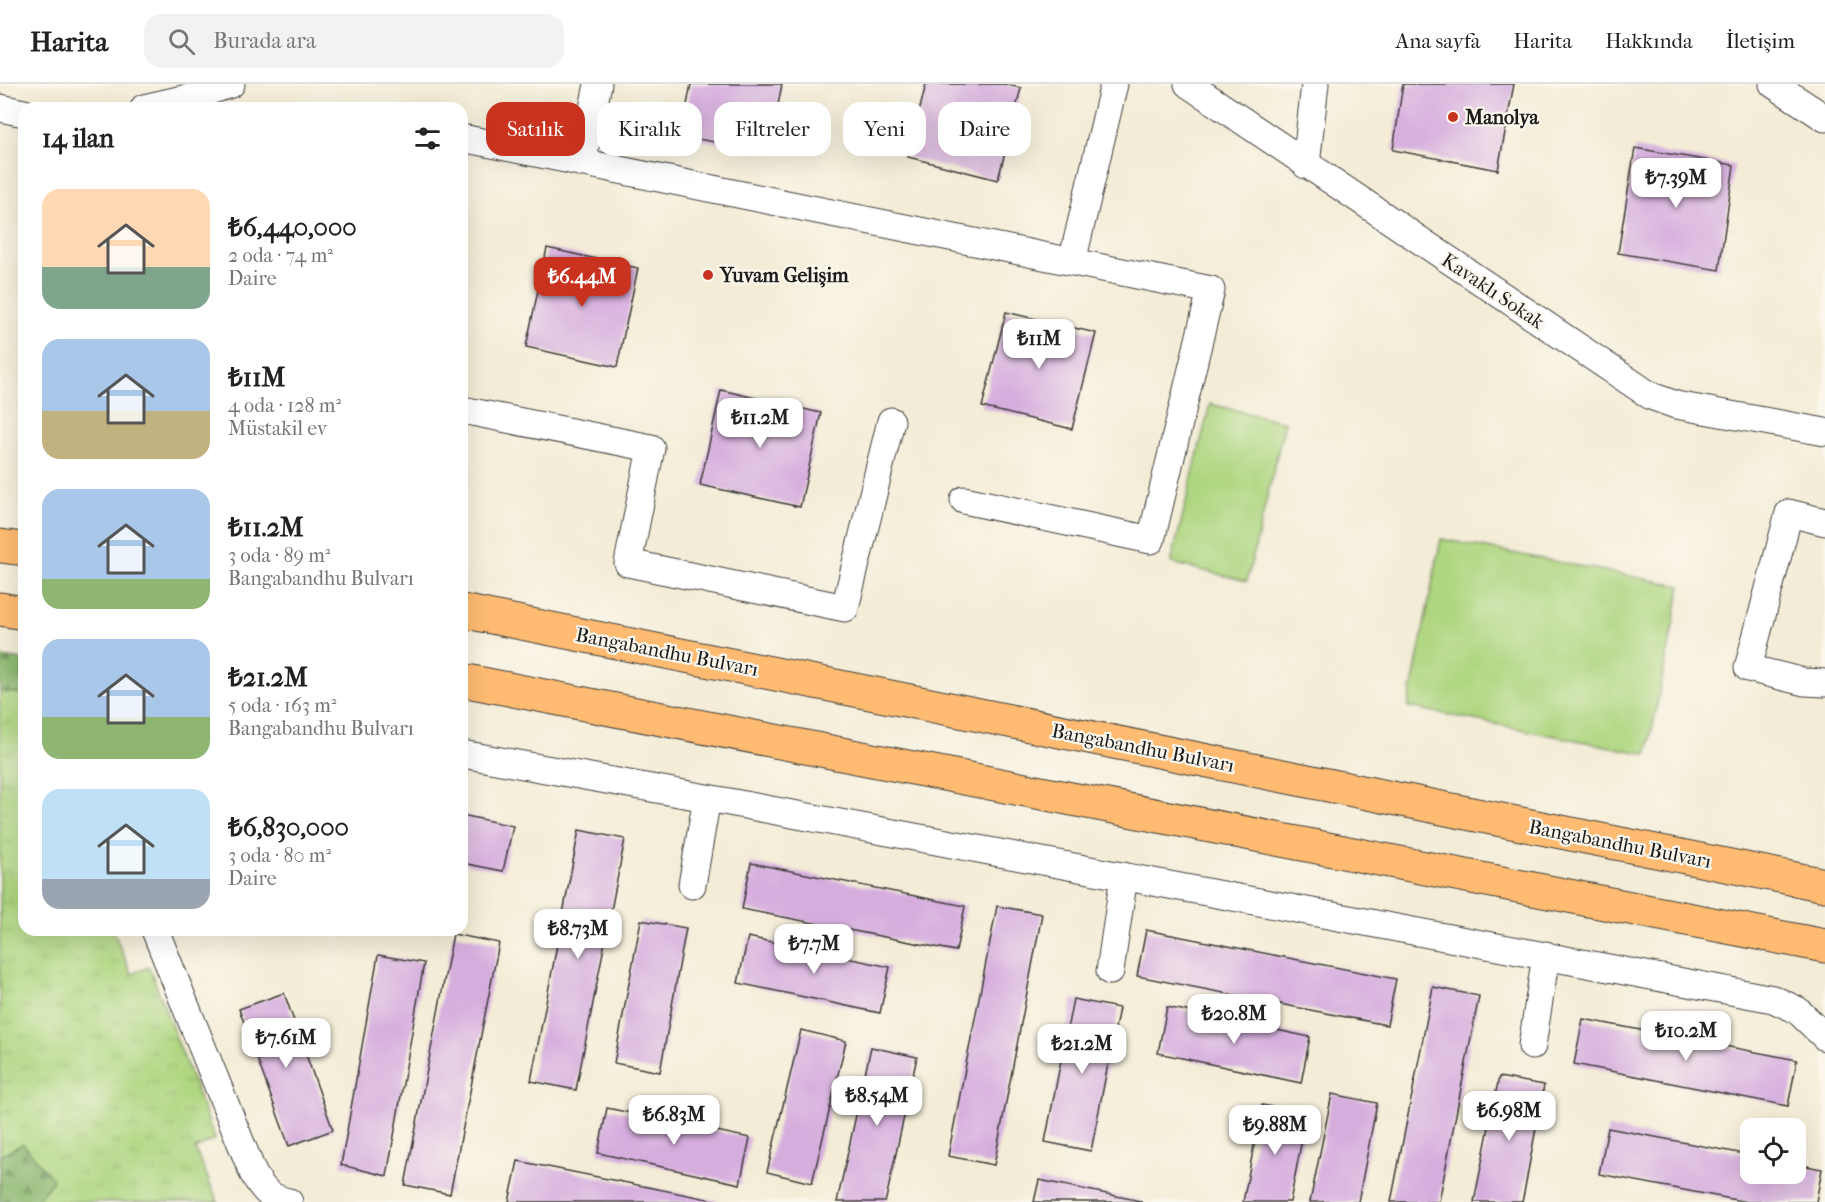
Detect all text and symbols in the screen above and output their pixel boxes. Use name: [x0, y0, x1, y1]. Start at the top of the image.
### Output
search box: [144, 14, 564, 68]
text: Harita: [30, 25, 108, 58]
icon: search: [165, 25, 198, 58]
text: Burada ara: [213, 28, 316, 54]
text: Ana sayfa: [1396, 29, 1481, 53]
text: Harita: [1514, 29, 1572, 53]
text: Hakkında: [1605, 29, 1693, 53]
text: İletişim: [1726, 29, 1795, 53]
chip: Satılık: [486, 102, 585, 156]
chip: Kiralık: [597, 102, 702, 156]
chip: Filtreler: [714, 102, 831, 156]
chip: Yeni: [843, 102, 926, 156]
chip: Daire: [938, 102, 1031, 156]
place label: Manolya: [1464, 106, 1540, 129]
marker: Manolya: [1446, 110, 1460, 124]
icon: filters: [411, 122, 444, 155]
text: 14 ilan: [42, 123, 114, 154]
pin: ₺7.39M: [1627, 158, 1725, 209]
text: ₺7.39M: [1645, 166, 1707, 189]
text: ₺6,440,000: [228, 212, 357, 243]
icon: home: [90, 213, 162, 285]
text: 2 oda · 74 m²: [228, 244, 333, 267]
street label: Kavaklı Sokak: [1437, 248, 1549, 334]
pin: ₺6.44M: [533, 257, 631, 308]
place label: Yuvam Gelişim: [719, 264, 849, 288]
text: ₺6.44M: [548, 265, 616, 288]
text: Daire: [228, 267, 277, 290]
marker: Yuvam Gelişim: [701, 268, 715, 282]
pin: ₺11M: [1003, 319, 1075, 370]
text: ₺11M: [1017, 327, 1061, 350]
text: ₺11M: [228, 362, 285, 393]
icon: home: [90, 363, 162, 435]
text: 4 oda · 128 m²: [228, 394, 341, 417]
pin: ₺11.2M: [711, 398, 809, 449]
text: ₺11.2M: [731, 406, 789, 429]
text: Müstakil ev: [228, 417, 327, 440]
text: ₺11.2M: [228, 512, 304, 543]
icon: home: [90, 513, 162, 585]
text: 3 oda · 89 m²: [228, 544, 330, 567]
text: Bangabandhu Bulvarı: [228, 567, 414, 590]
street label: Bangabandhu Bulvarı: [574, 623, 760, 681]
text: ₺21.2M: [228, 662, 308, 693]
icon: home: [90, 663, 162, 735]
text: 5 oda · 163 m²: [228, 694, 336, 717]
text: Bangabandhu Bulvarı: [228, 717, 414, 740]
street label: Bangabandhu Bulvarı: [1050, 719, 1236, 777]
text: ₺6,830,000: [228, 812, 349, 843]
icon: home: [90, 813, 162, 885]
street label: Bangabandhu Bulvarı: [1527, 815, 1713, 873]
text: 3 oda · 80 m²: [228, 844, 331, 867]
text: Daire: [228, 867, 277, 890]
pin: ₺8.73M: [529, 909, 627, 960]
text: ₺8.73M: [548, 917, 608, 940]
pin: ₺7.7M: [772, 924, 856, 975]
text: ₺7.7M: [788, 932, 840, 955]
pin: ₺20.8M: [1185, 994, 1283, 1045]
text: ₺20.8M: [1202, 1002, 1266, 1025]
pin: ₺10.2M: [1637, 1011, 1735, 1062]
pin: ₺7.61M: [237, 1018, 335, 1069]
text: ₺10.2M: [1655, 1019, 1717, 1042]
pin: ₺21.2M: [1033, 1024, 1131, 1075]
text: ₺7.61M: [256, 1026, 316, 1049]
text: ₺21.2M: [1051, 1032, 1113, 1055]
pin: ₺8.54M: [828, 1076, 926, 1127]
text: ₺8.54M: [845, 1084, 909, 1107]
pin: ₺6.98M: [1460, 1091, 1558, 1142]
pin: ₺6.83M: [625, 1095, 723, 1146]
text: ₺6.98M: [1477, 1099, 1541, 1122]
text: ₺6.83M: [643, 1103, 705, 1126]
pin: ₺9.88M: [1226, 1105, 1324, 1156]
text: ₺9.88M: [1243, 1113, 1307, 1136]
map controls: [1740, 1118, 1806, 1184]
button: locate: [1740, 1118, 1806, 1184]

